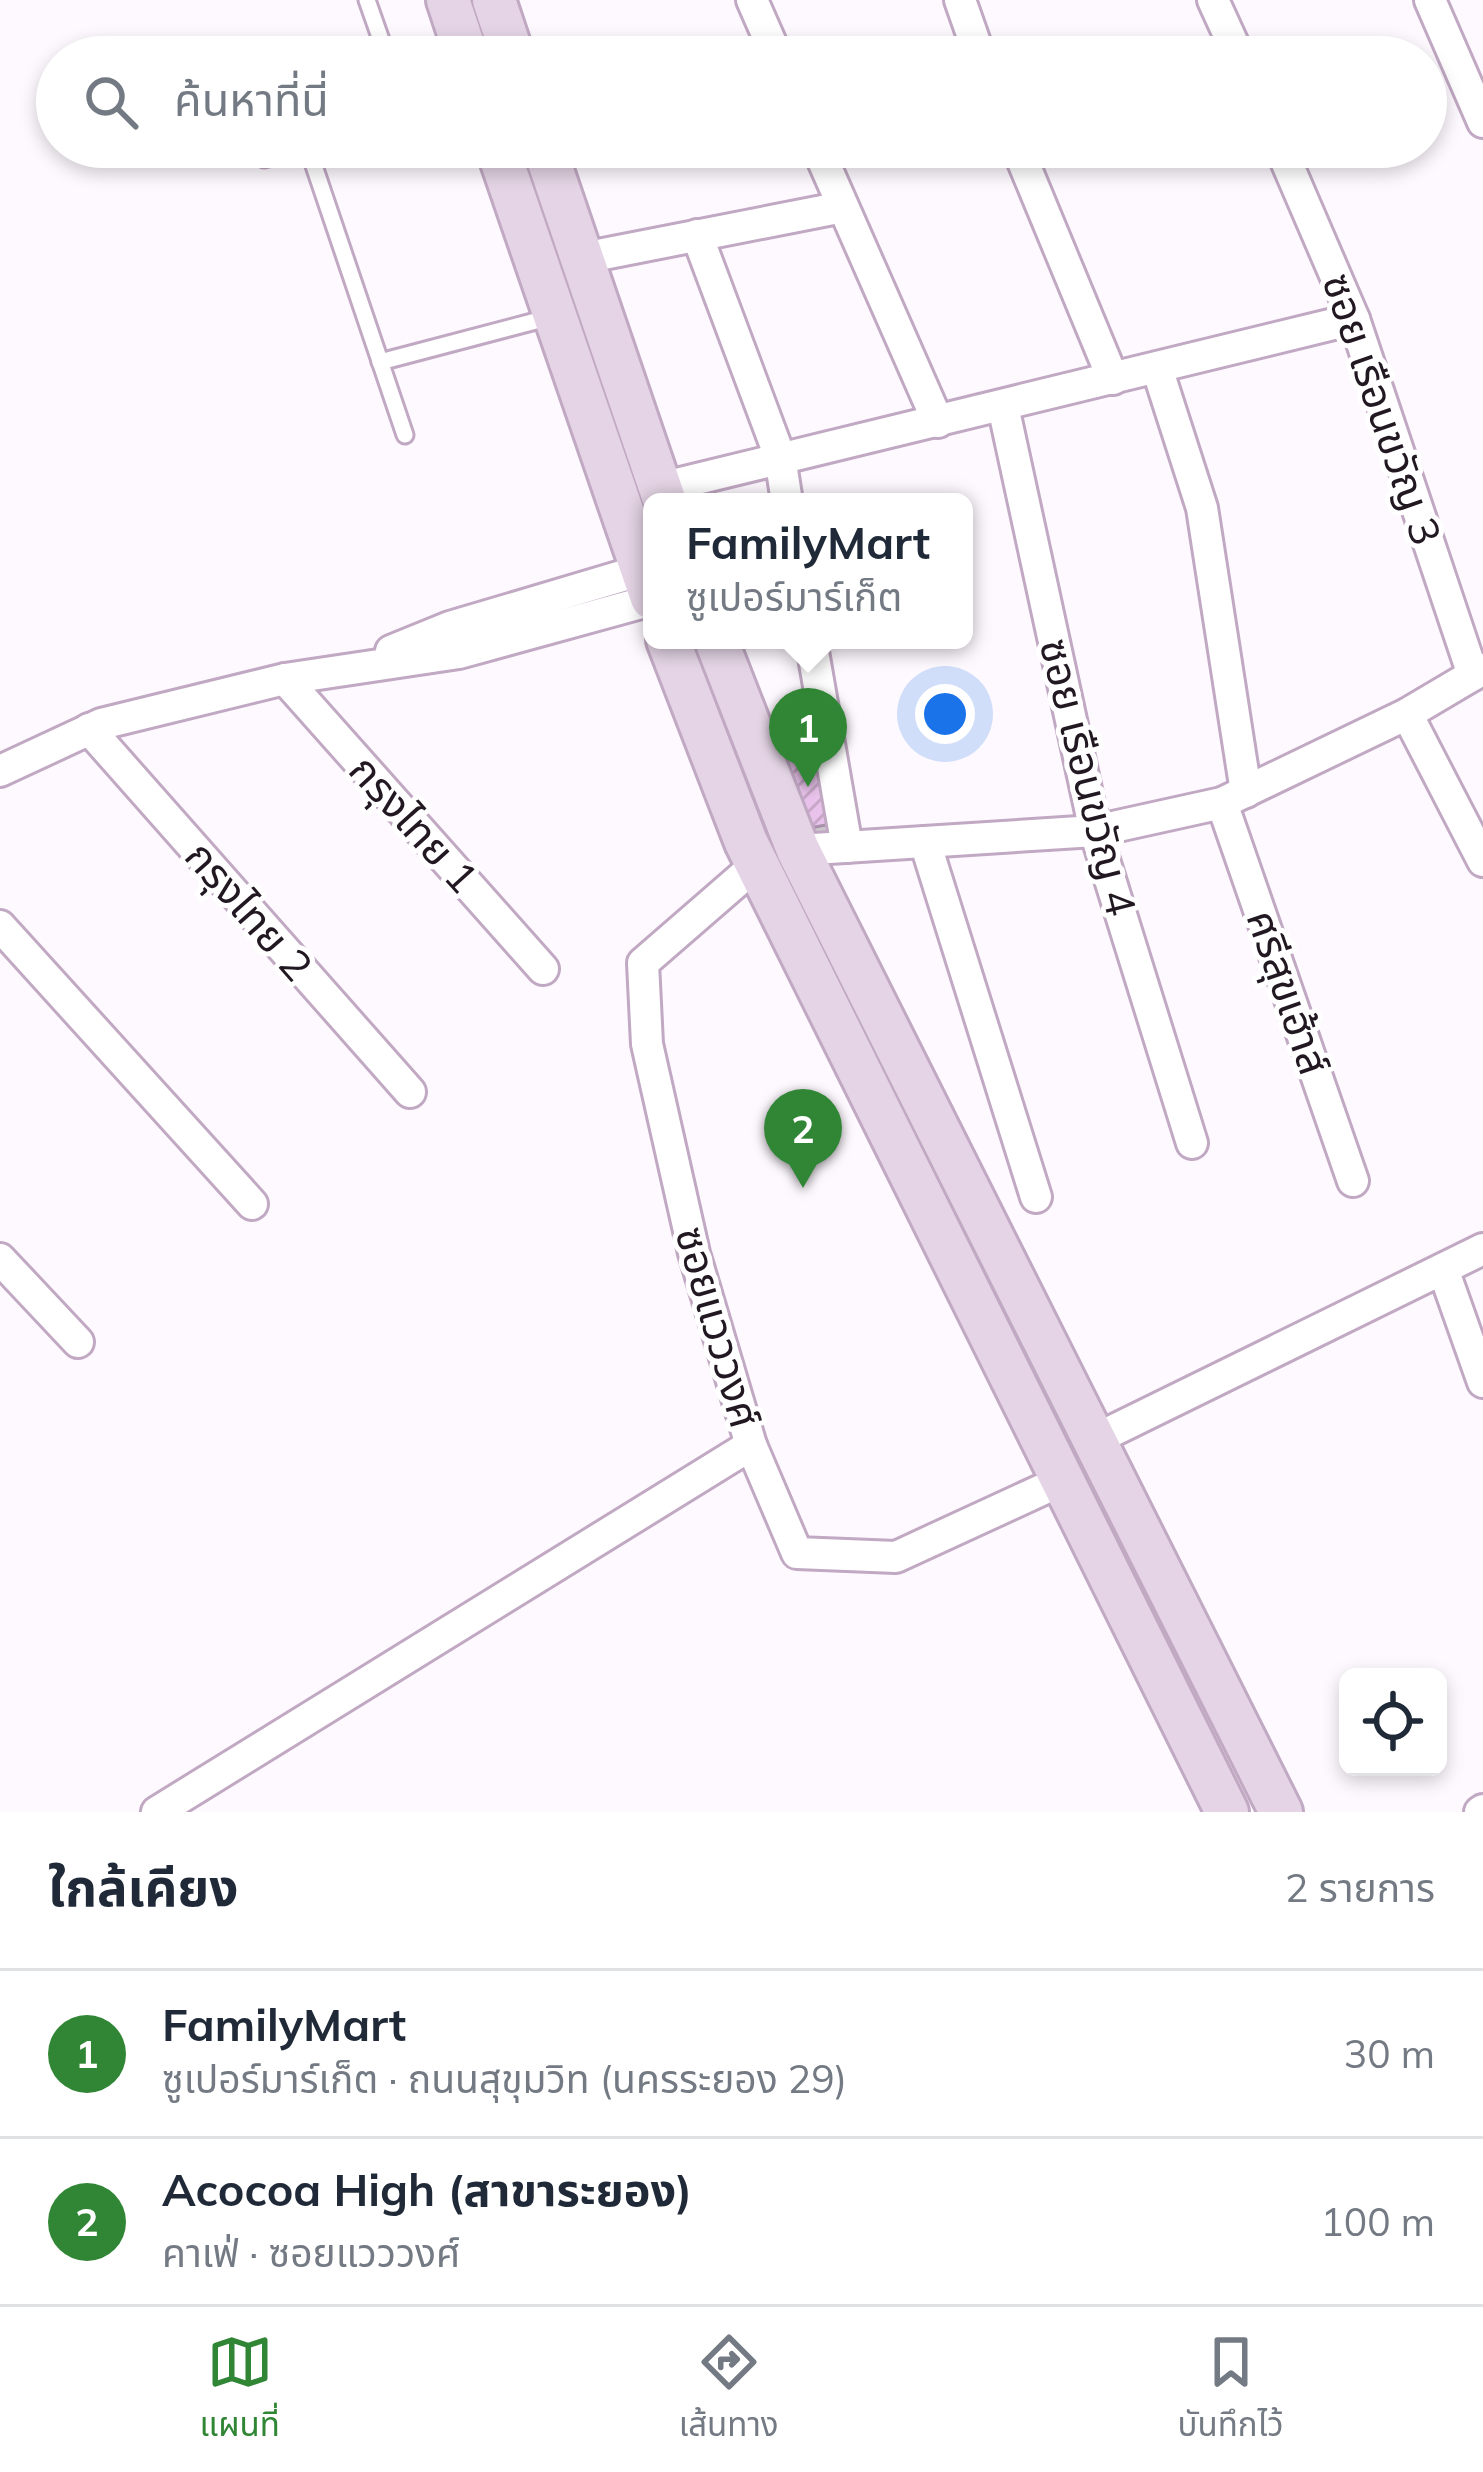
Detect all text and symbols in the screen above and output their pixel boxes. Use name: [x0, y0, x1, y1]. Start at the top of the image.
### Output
search box: [36, 36, 1447, 168]
icon: search: [78, 69, 144, 135]
text: ค้นหาที่นี่: [174, 71, 329, 127]
street label: ซอย เรือนขวัญ 3: [1311, 266, 1454, 552]
popup: [643, 493, 973, 649]
text: FamilyMart: [686, 514, 930, 570]
text: ซูเปอร์มาร์เก็ต: [686, 572, 902, 621]
street label: ซอย เรือนขวัญ 4: [1028, 633, 1149, 921]
your location: [915, 684, 975, 744]
pin: 1: [769, 688, 847, 787]
street label: กรุงไทย 1: [339, 744, 490, 904]
street label: กรุงไทย 2: [174, 830, 324, 991]
street label: ศรีสุขเฮ้าส์: [1236, 903, 1341, 1081]
pin: 2: [764, 1089, 842, 1188]
street label: ซอยแวววงศ์: [665, 1220, 772, 1434]
map controls: [1339, 1668, 1447, 1776]
button: locate: [1339, 1668, 1447, 1776]
text: ใกล้เคียง: [48, 1855, 238, 1919]
text: 2 รายการ: [1285, 1863, 1435, 1912]
text: FamilyMart: [162, 1996, 406, 2052]
text: 1: [75, 2029, 99, 2078]
text: 30 m: [1344, 2029, 1435, 2078]
text: ซูเปอร์มาร์เก็ต · ถนนสุขุมวิท (นครระยอง 29): [162, 2054, 847, 2103]
text: Acocoa High (สาขาระยอง): [162, 2161, 692, 2217]
text: 2: [75, 2197, 99, 2246]
text: 100 m: [1320, 2197, 1435, 2246]
text: คาเฟ่ · ซอยแวววงศ์: [162, 2228, 461, 2277]
tab: แผนที่: [199, 2329, 280, 2451]
tab: เส้นทาง: [679, 2329, 779, 2451]
tab: บันทึกไว้: [1178, 2329, 1284, 2451]

